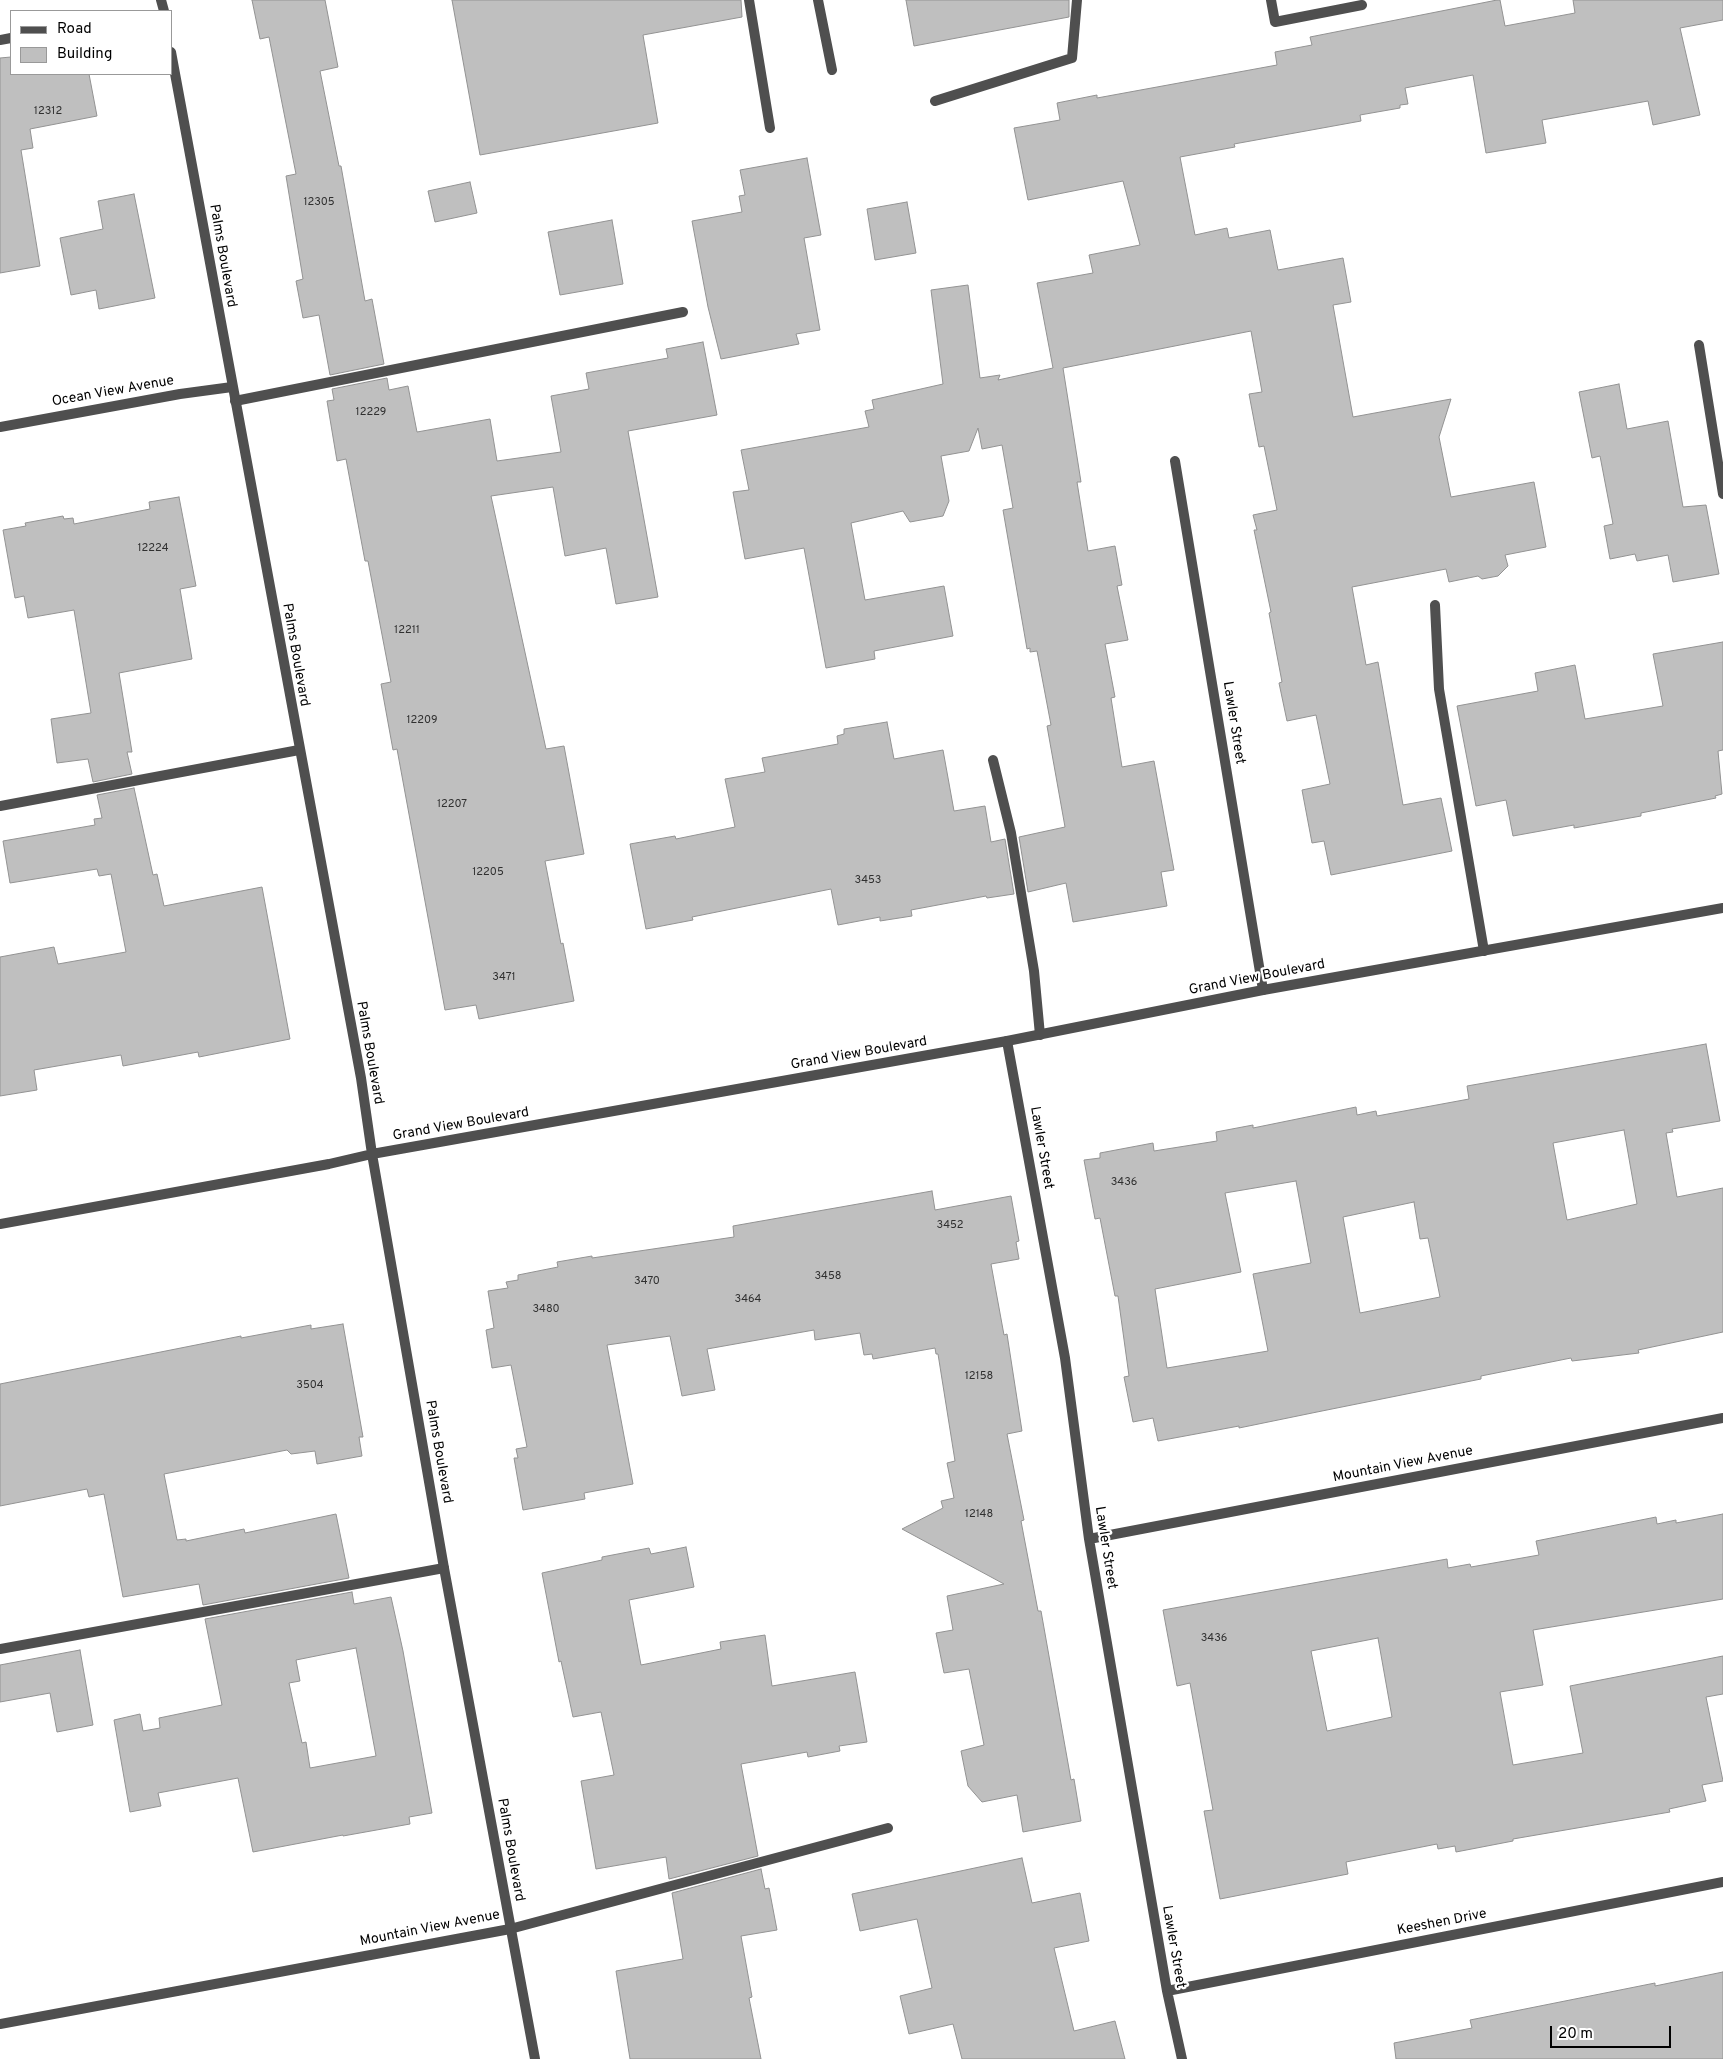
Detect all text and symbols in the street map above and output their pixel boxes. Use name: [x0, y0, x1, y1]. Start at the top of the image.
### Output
legend: [10, 10, 172, 75]
text: Road: [57, 20, 92, 39]
text: Building: [57, 45, 112, 64]
house number: 12312: [34, 105, 62, 119]
house number: 12305: [303, 196, 335, 210]
street label: Palms Boulevard: [205, 203, 239, 309]
street label: Ocean View Avenue: [51, 373, 175, 411]
house number: 12229: [356, 406, 386, 420]
house number: 12224: [137, 542, 169, 556]
street label: Palms Boulevard: [278, 602, 312, 708]
house number: 12211: [394, 624, 420, 638]
street label: Lawler Street: [1218, 680, 1248, 766]
house number: 12209: [406, 714, 438, 728]
house number: 12207: [437, 798, 467, 812]
house number: 12205: [472, 866, 504, 880]
house number: 3453: [855, 874, 881, 888]
street label: Grand View Boulevard: [1188, 957, 1326, 999]
house number: 3471: [492, 971, 516, 985]
street label: Palms Boulevard: [352, 1000, 386, 1106]
street label: Grand View Boulevard: [789, 1034, 929, 1074]
street label: Grand View Boulevard: [391, 1105, 531, 1145]
street label: Lawler Street: [1025, 1105, 1057, 1191]
house number: 3436: [1111, 1176, 1137, 1190]
house number: 3452: [937, 1219, 963, 1233]
house number: 3458: [814, 1270, 842, 1284]
house number: 3470: [634, 1275, 660, 1289]
house number: 3464: [735, 1293, 761, 1307]
house number: 3480: [532, 1303, 560, 1317]
house number: 12158: [965, 1370, 993, 1384]
house number: 3504: [296, 1379, 324, 1393]
street label: Palms Boulevard: [421, 1399, 455, 1505]
street label: Mountain View Avenue: [1332, 1443, 1474, 1487]
street label: Lawler Street: [1090, 1505, 1120, 1591]
house number: 12148: [965, 1508, 993, 1522]
house number: 3436: [1201, 1632, 1227, 1646]
street label: Palms Boulevard: [493, 1797, 527, 1903]
street label: Lawler Street: [1157, 1904, 1189, 1990]
street label: Keeshen Drive: [1396, 1906, 1488, 1940]
street label: Mountain View Avenue: [359, 1907, 501, 1951]
scale bar: [1553, 2016, 1674, 2048]
text: 20 m: [1558, 2025, 1593, 2044]

